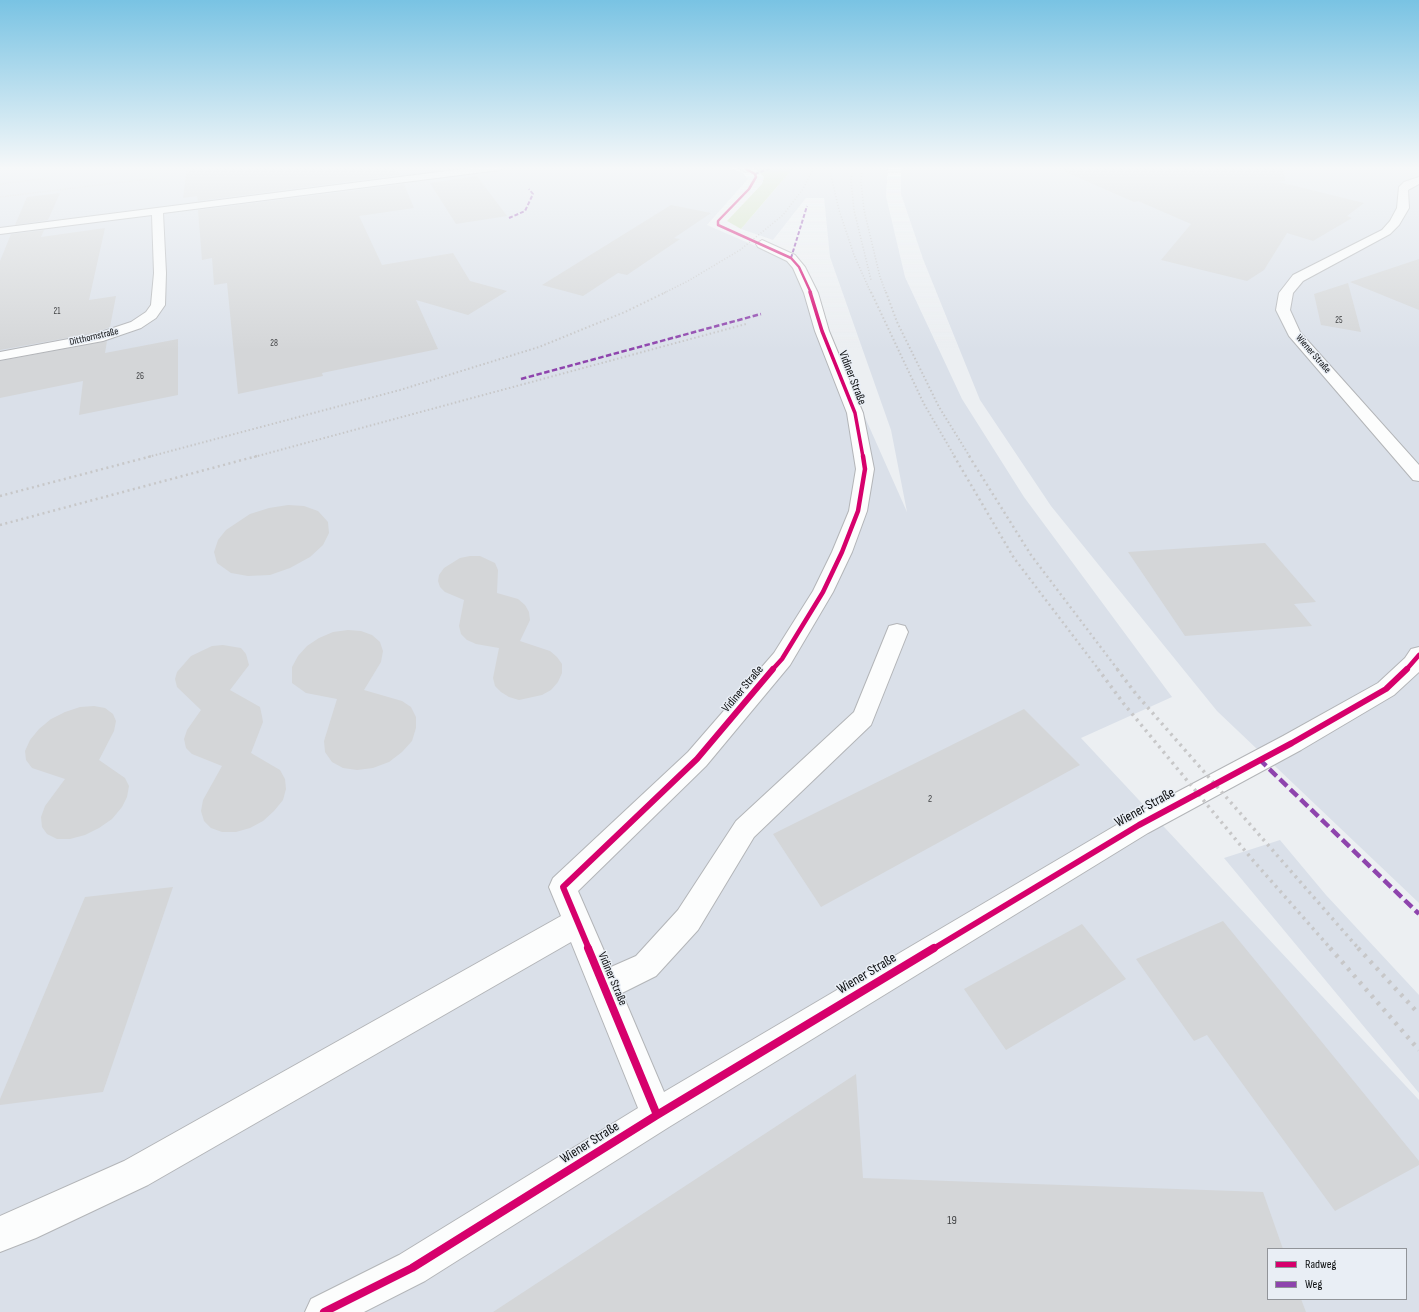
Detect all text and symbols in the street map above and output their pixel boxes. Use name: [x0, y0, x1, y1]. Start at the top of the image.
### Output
house number: 21: [54, 307, 60, 317]
house number: 25: [1335, 316, 1343, 326]
street label: Ditthornstraße: [68, 326, 120, 348]
street label: Wiener Straße: [1293, 332, 1333, 376]
house number: 28: [270, 339, 278, 349]
street label: Vidiner Straße: [835, 349, 869, 407]
house number: 26: [136, 372, 144, 382]
street label: Vidiner Straße: [719, 663, 767, 715]
street label: Wiener Straße: [1112, 785, 1178, 831]
house number: 2: [928, 793, 932, 805]
street label: Vidiner Straße: [594, 950, 630, 1008]
street label: Wiener Straße: [834, 950, 900, 998]
street label: Wiener Straße: [557, 1118, 623, 1168]
house number: 19: [947, 1214, 957, 1228]
legend: [1267, 1248, 1407, 1300]
text: Radweg: [1305, 1257, 1336, 1272]
text: Weg: [1305, 1277, 1322, 1292]

